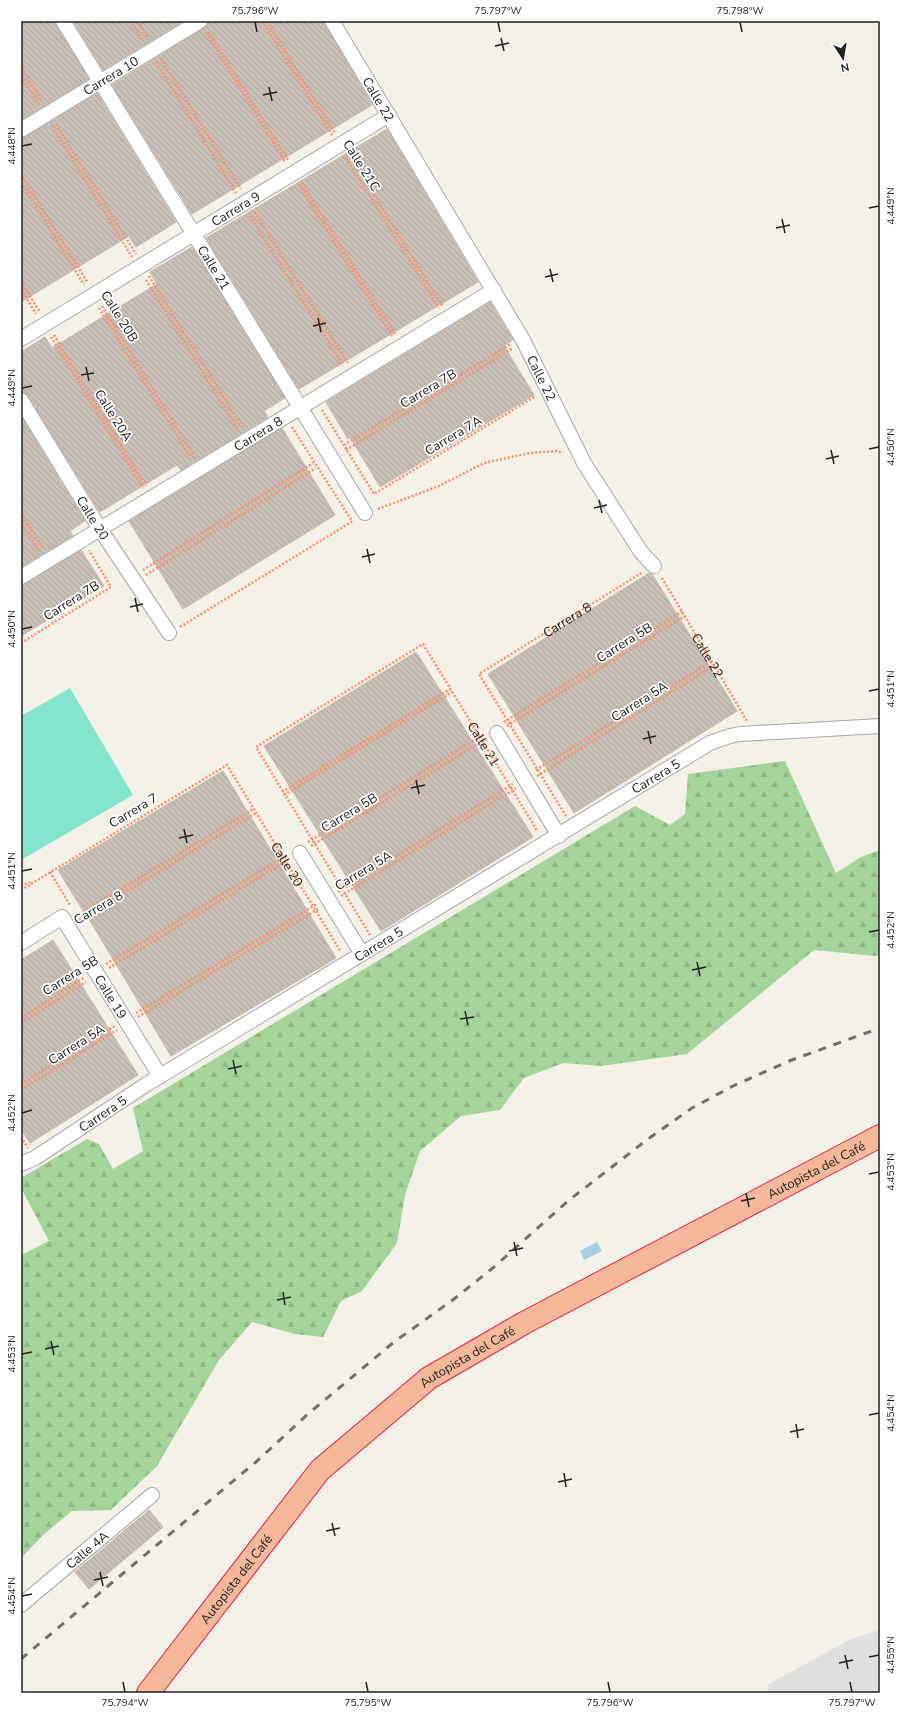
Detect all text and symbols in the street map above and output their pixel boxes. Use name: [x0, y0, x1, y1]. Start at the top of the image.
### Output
text: 75.796°W: [231, 4, 279, 18]
text: 75.797°W: [474, 4, 522, 18]
text: 75.798°W: [716, 4, 764, 18]
north arrow: [823, 38, 863, 78]
street label: Carrera 10: [80, 52, 143, 100]
text: N: [839, 59, 851, 75]
street label: Calle 22: [358, 74, 398, 125]
text: 4.448°N: [5, 127, 19, 165]
street label: Calle 21C: [338, 136, 384, 195]
text: 4.449°N: [884, 187, 898, 225]
street label: Carrera 9: [208, 188, 264, 231]
street label: Calle 21: [193, 242, 234, 293]
street label: Calle 20B: [96, 287, 142, 346]
street label: Calle 22: [522, 352, 560, 404]
street label: Carrera 7B: [397, 365, 460, 413]
text: 4.449°N: [5, 369, 19, 407]
street label: Calle 20A: [90, 386, 137, 445]
street label: Carrera 7A: [422, 411, 486, 460]
street label: Carrera 8: [230, 412, 286, 456]
text: 4.450°N: [884, 428, 898, 466]
street label: Calle 20: [72, 493, 113, 544]
street label: Carrera 7B: [40, 577, 103, 625]
street label: Carrera 8: [540, 598, 595, 642]
text: 4.450°N: [5, 610, 19, 648]
street label: Carrera 5B: [593, 619, 656, 667]
street label: Calle 22: [687, 630, 727, 682]
text: 4.451°N: [884, 670, 898, 708]
street label: Carrera 5A: [608, 677, 672, 726]
street label: Calle 21: [463, 719, 504, 770]
street label: Carrera 5: [628, 755, 684, 799]
street label: Carrera 7: [106, 789, 161, 833]
street label: Carrera 5B: [318, 789, 381, 837]
street label: Calle 20: [266, 839, 307, 890]
street label: Carrera 5A: [332, 846, 396, 895]
text: 4.451°N: [5, 852, 19, 890]
street label: Carrera 8: [71, 886, 127, 929]
text: 4.452°N: [884, 911, 898, 949]
street label: Carrera 5: [351, 923, 407, 966]
street label: Carrera 5B: [39, 952, 102, 1000]
street label: Calle 19: [90, 972, 131, 1023]
street label: Carrera 5A: [45, 1020, 109, 1069]
street label: Carrera 5: [75, 1092, 131, 1137]
text: 4.452°N: [5, 1094, 19, 1132]
street label: Autopista del Café: [764, 1137, 869, 1204]
text: 4.453°N: [884, 1153, 898, 1191]
street label: Autopista del Café: [416, 1322, 519, 1392]
text: 4.453°N: [5, 1335, 19, 1373]
text: 4.454°N: [884, 1394, 898, 1432]
street label: Calle 4A: [62, 1527, 113, 1574]
street label: Autopista del Café: [197, 1531, 277, 1628]
text: 4.454°N: [5, 1577, 19, 1615]
text: 4.455°N: [884, 1636, 898, 1674]
text: 75.794°W: [101, 1696, 149, 1710]
text: 75.795°W: [344, 1696, 392, 1710]
text: 75.796°W: [586, 1696, 634, 1710]
text: 75.797°W: [828, 1696, 876, 1710]

